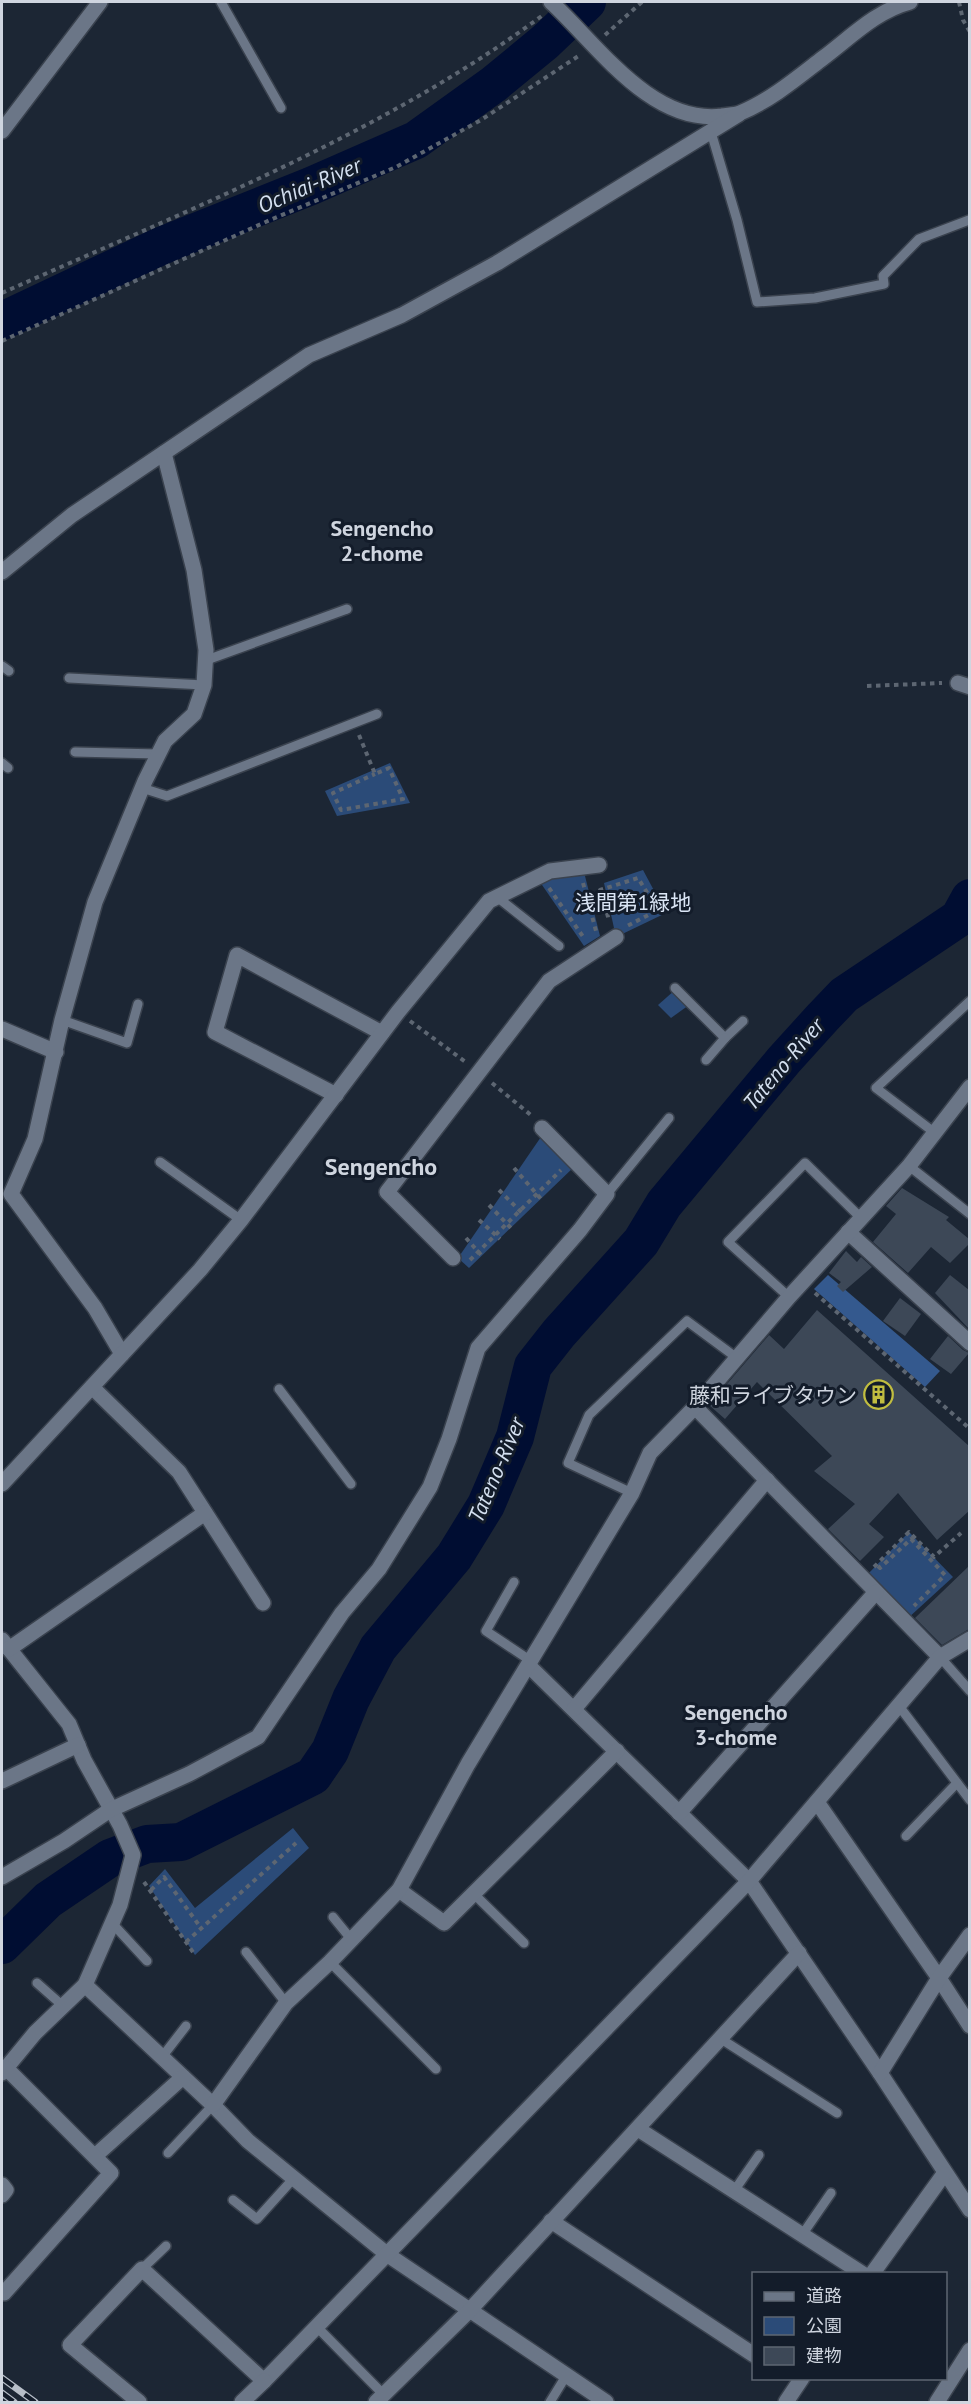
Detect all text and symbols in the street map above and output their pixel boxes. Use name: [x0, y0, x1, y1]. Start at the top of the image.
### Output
water label: Ochiai-River: [253, 150, 367, 219]
district label: Sengencho 2-chome: [330, 514, 434, 567]
park label: 浅間第1緑地: [575, 889, 691, 916]
water label: Tateno-River: [736, 1011, 831, 1116]
district label: Sengencho: [325, 1151, 437, 1182]
building icon: 藤和ライブタウン: [862, 1379, 894, 1411]
place label: 藤和ライブタウン: [689, 1382, 857, 1409]
water label: Tateno-River: [461, 1411, 531, 1527]
district label: Sengencho 3-chome: [684, 1698, 788, 1751]
legend: [752, 2272, 947, 2380]
text: 道路: [806, 2284, 842, 2307]
text: 公園: [806, 2314, 842, 2337]
text: 建物: [806, 2344, 842, 2367]

